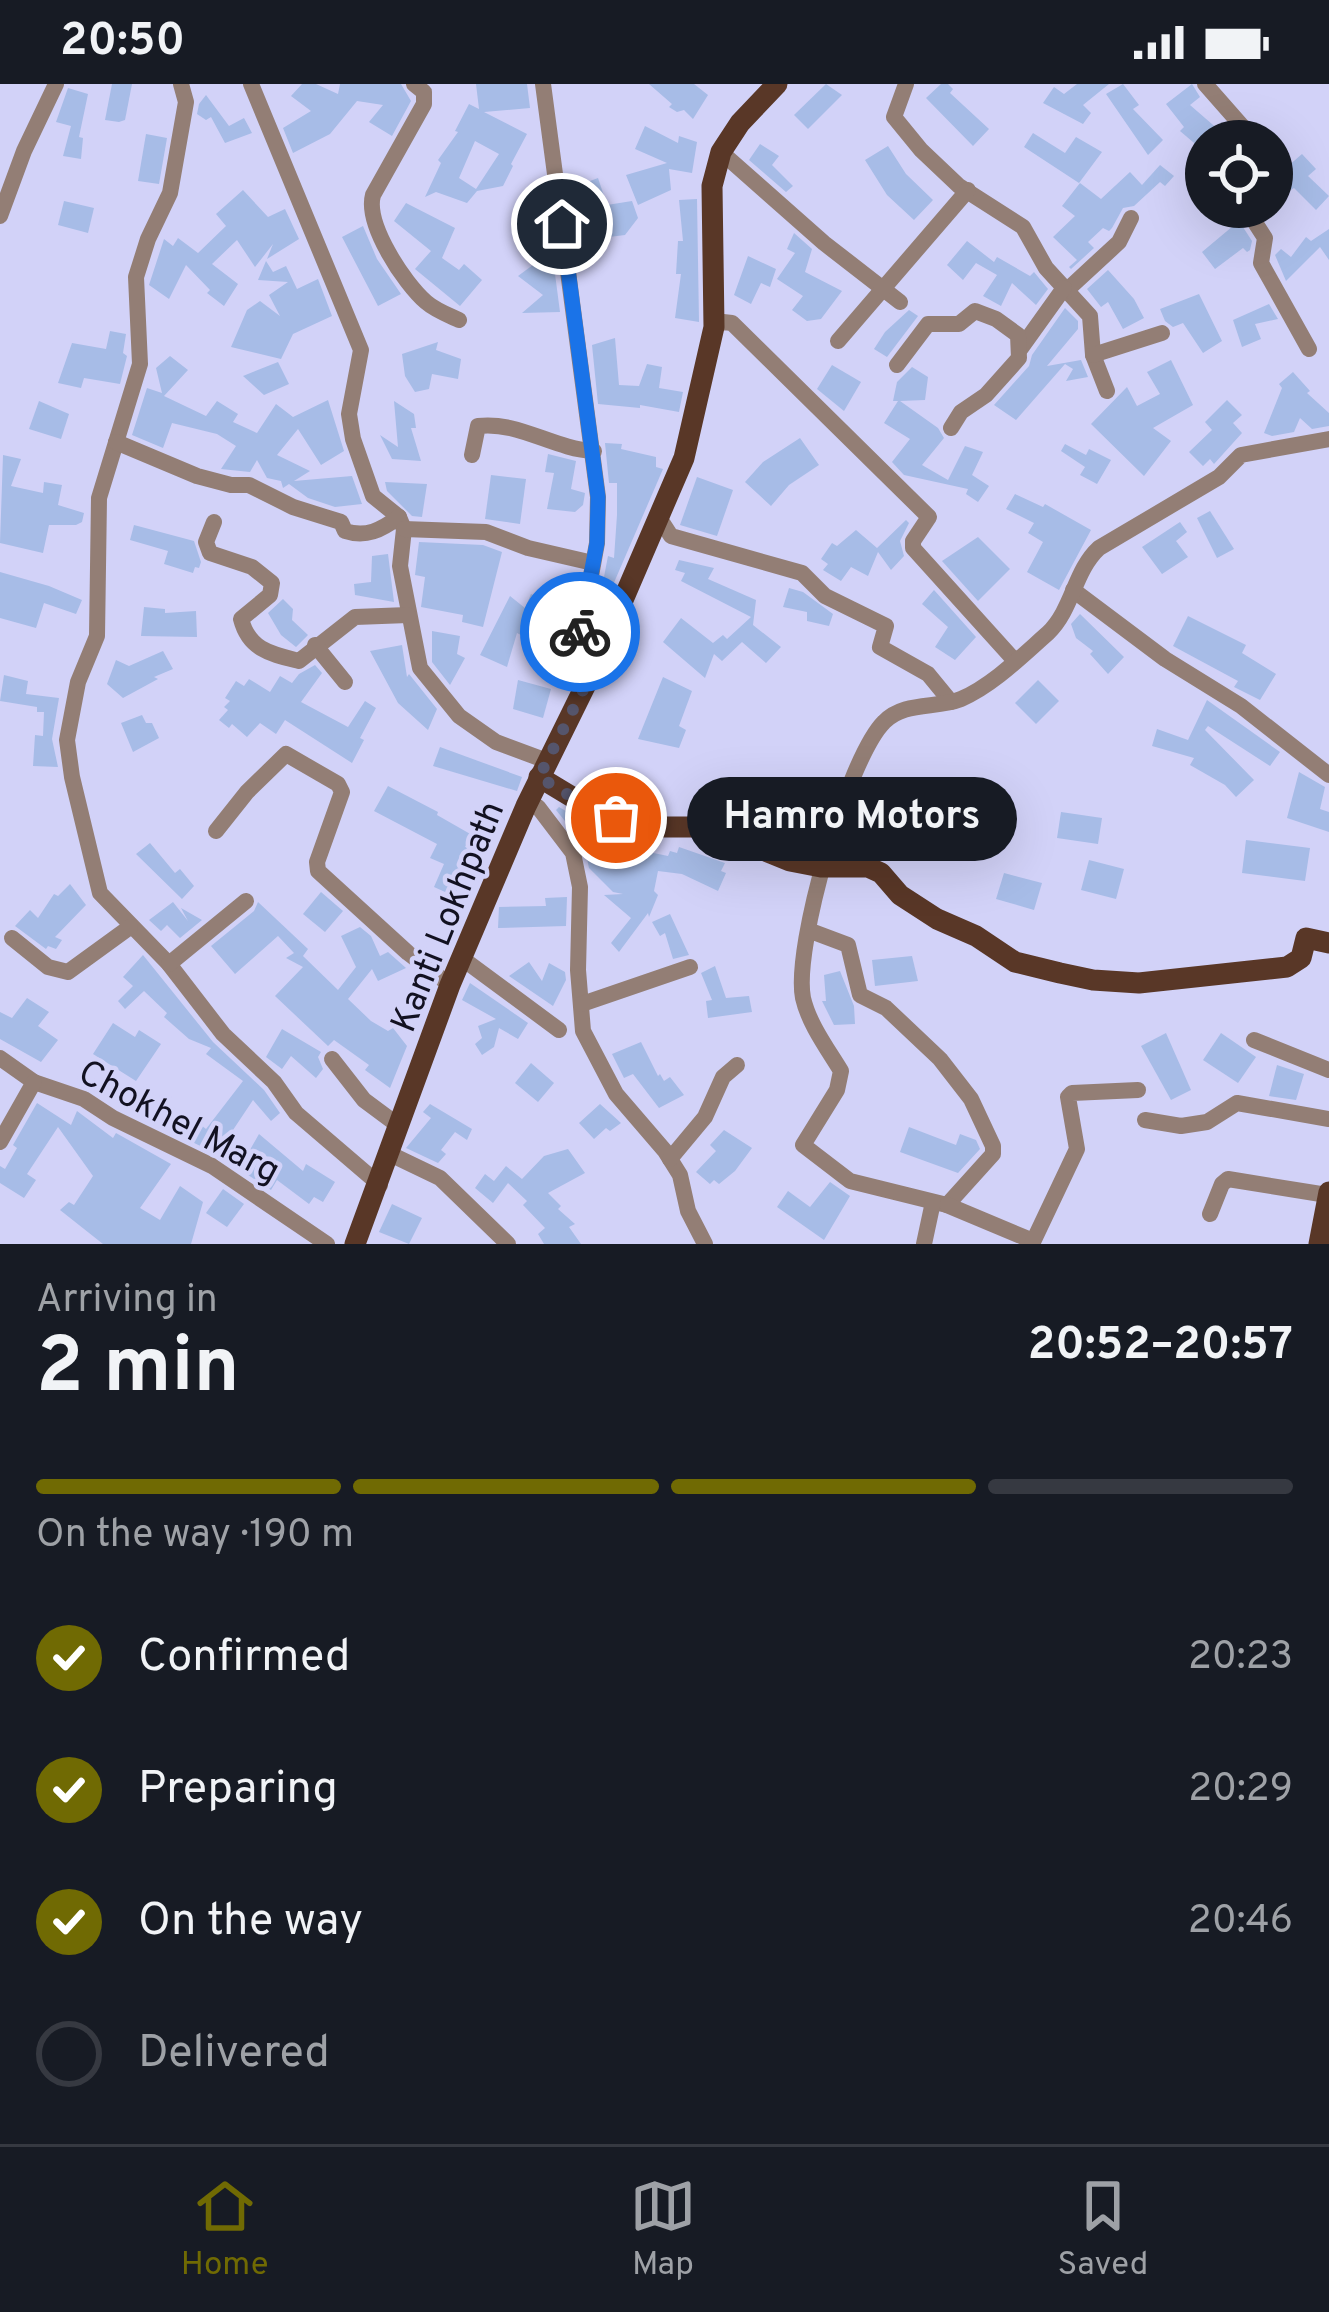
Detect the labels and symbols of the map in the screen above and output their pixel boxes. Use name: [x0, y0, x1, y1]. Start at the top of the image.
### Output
pin: [511, 173, 613, 275]
courier: [520, 572, 640, 692]
pin: [565, 767, 667, 869]
callout: Hamro Motors: [688, 776, 1018, 860]
street label: Kanti Lokhpath: [382, 795, 517, 1040]
street label: Chokhel Marg: [69, 1051, 287, 1196]

